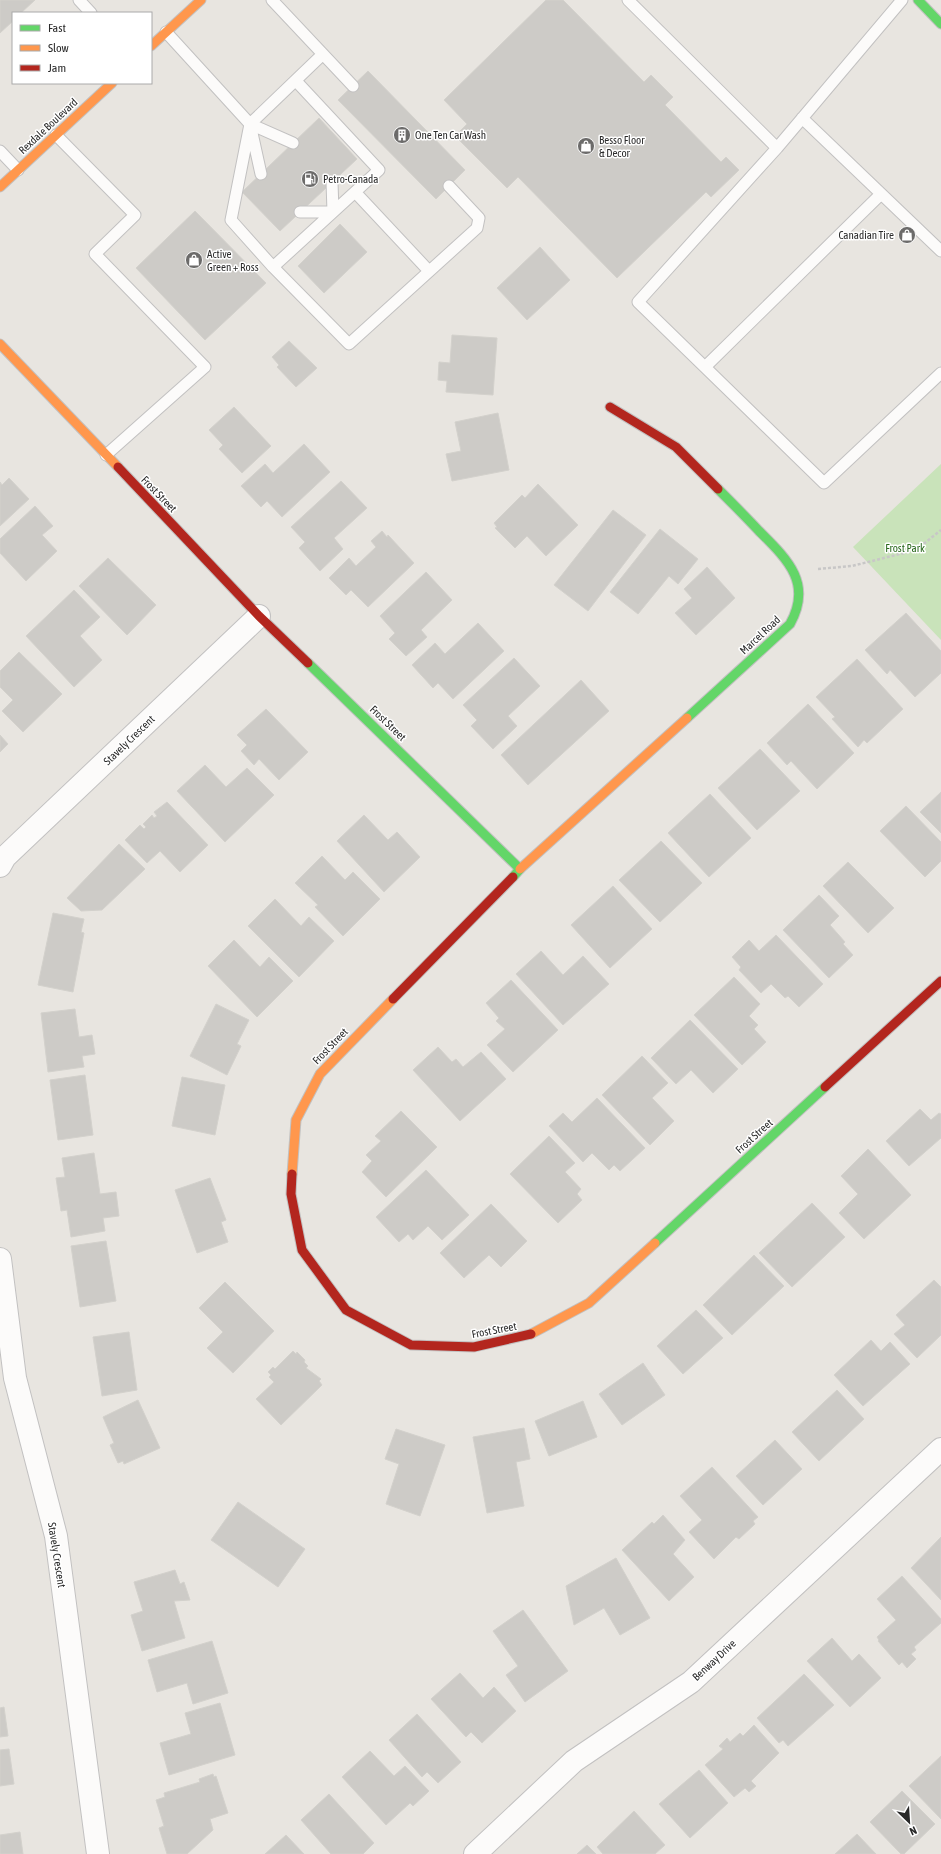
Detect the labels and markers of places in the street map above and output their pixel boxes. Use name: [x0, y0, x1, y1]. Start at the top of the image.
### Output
building icon: One Ten Car Wash: [392, 125, 412, 145]
place label: One Ten Car Wash: [415, 129, 486, 141]
place label: Besso Floor & Decor: [599, 134, 645, 159]
shop icon: Besso Floor & Decor: [576, 136, 596, 156]
fuel station icon: Petro-Canada: [300, 169, 320, 189]
place label: Petro-Canada: [323, 173, 378, 185]
shop icon: Canadian Tire: [897, 225, 917, 245]
place label: Canadian Tire: [838, 229, 894, 241]
place label: Active Green + Ross: [207, 248, 259, 273]
shop icon: Active Green + Ross: [184, 250, 204, 270]

